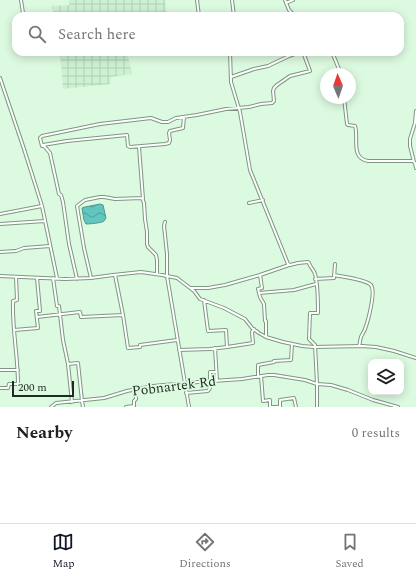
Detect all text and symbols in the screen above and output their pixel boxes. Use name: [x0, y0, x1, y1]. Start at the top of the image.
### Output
search box: [12, 12, 404, 56]
icon: search: [26, 23, 48, 45]
text: Search here: [58, 23, 136, 46]
north arrow: [320, 68, 356, 104]
map controls: [368, 359, 404, 395]
button: layers: [368, 359, 404, 395]
street label: Pobnartek Rd: [131, 370, 217, 402]
scale bar: [12, 379, 74, 398]
text: 200 m: [18, 379, 47, 396]
text: Nearby: [16, 420, 72, 446]
text: 0 results: [352, 423, 400, 443]
tab: Map: [52, 531, 75, 572]
tab: Directions: [179, 531, 231, 572]
tab: Saved: [335, 531, 364, 572]

